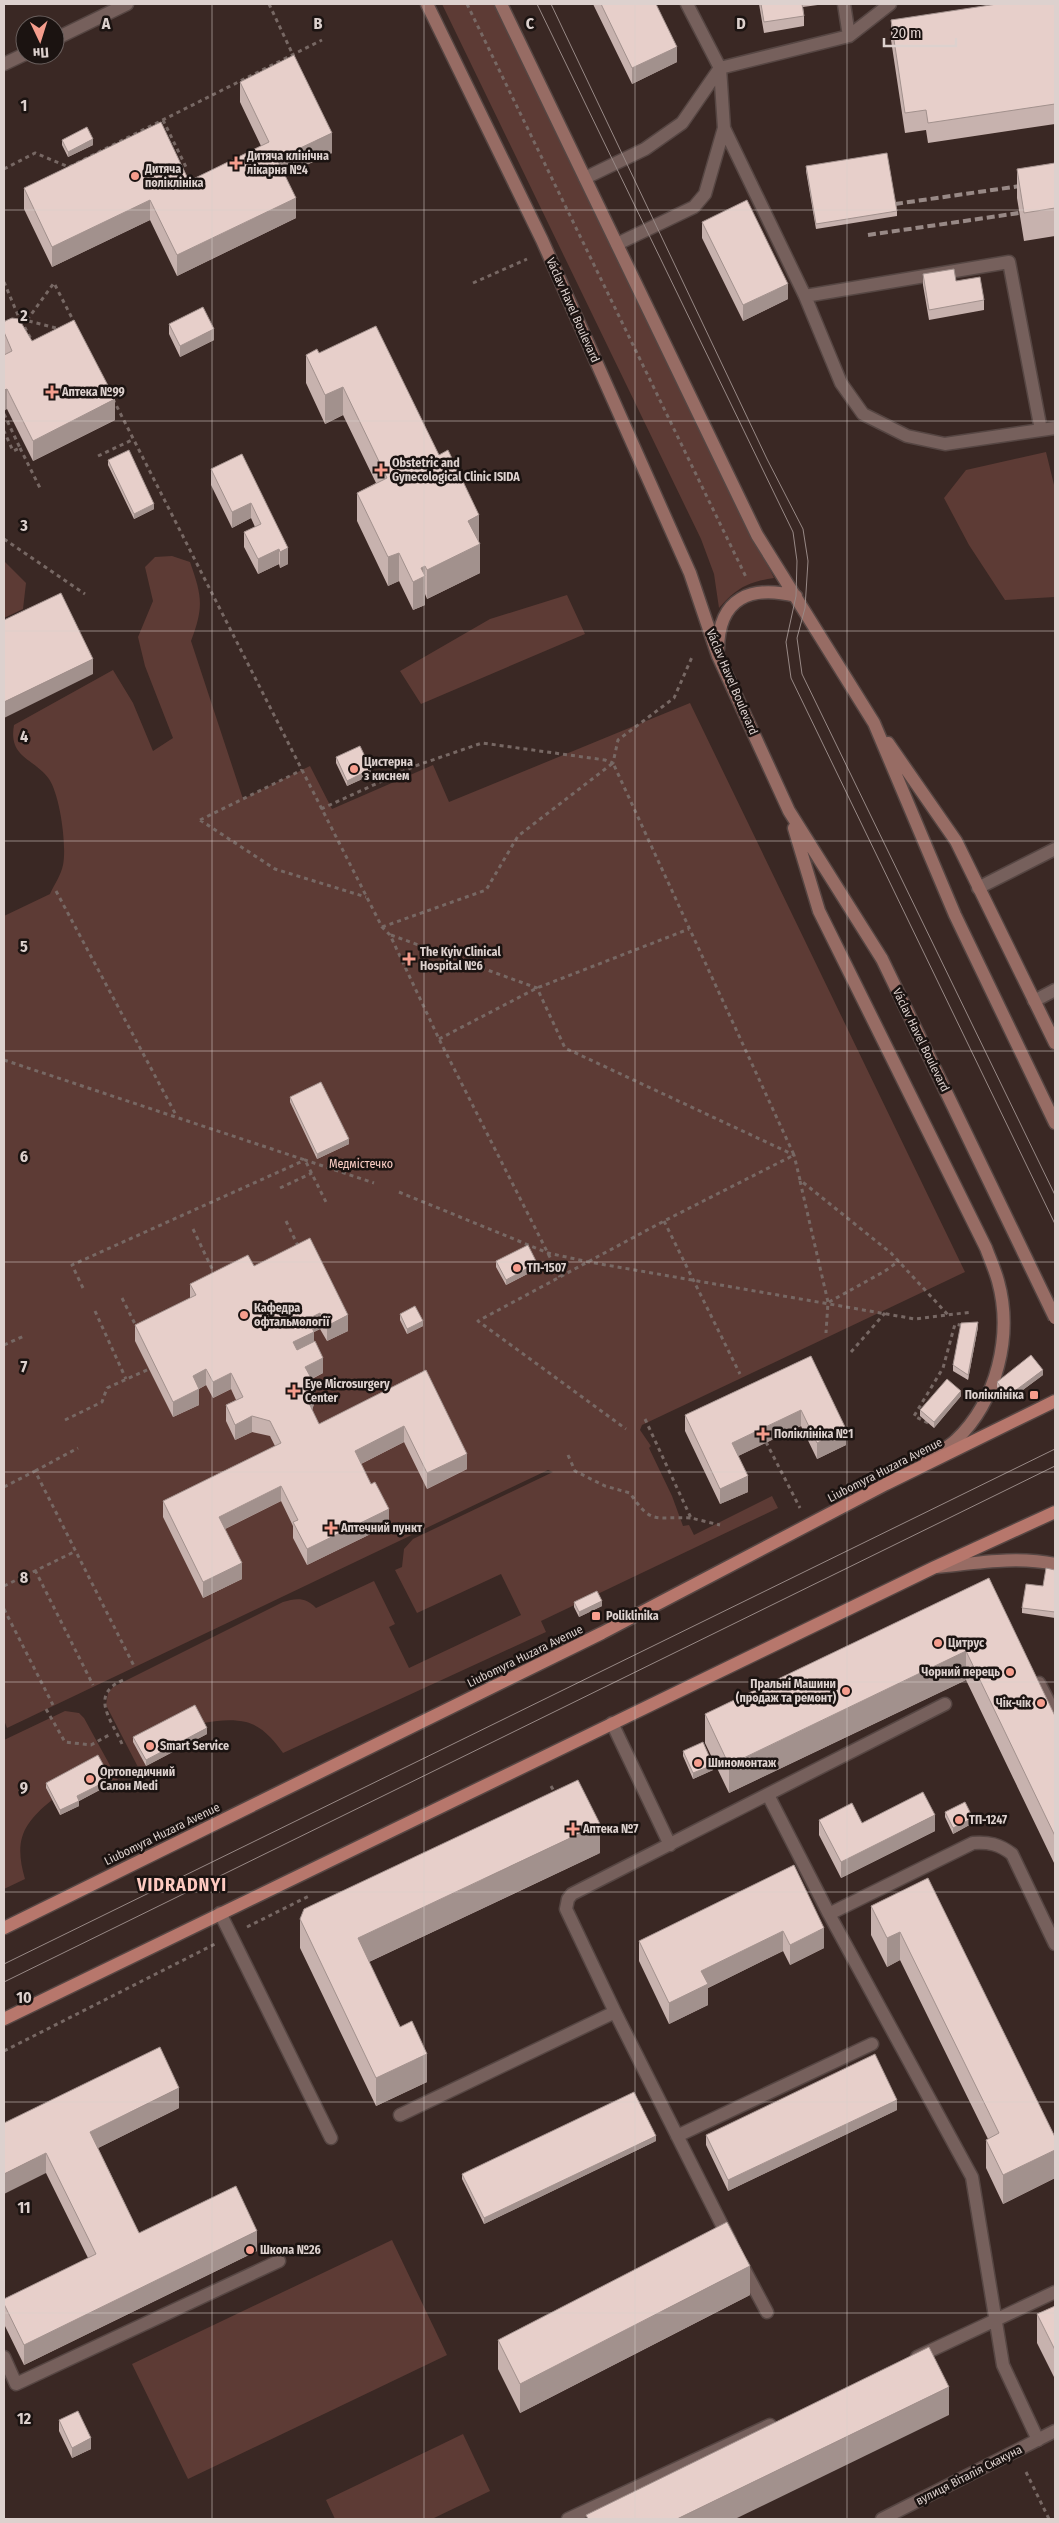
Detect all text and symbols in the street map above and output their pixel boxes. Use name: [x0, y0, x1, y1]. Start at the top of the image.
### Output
text: A: [101, 14, 111, 33]
text: B: [314, 14, 323, 33]
text: C: [526, 14, 535, 33]
text: D: [736, 14, 746, 33]
north arrow: [15, 15, 65, 65]
scale bar: [884, 15, 956, 47]
text: 20 m: [892, 24, 922, 42]
text: Пн: [32, 43, 49, 62]
text: 1: [21, 96, 27, 115]
place label: Дитяча клінічна лікарня №4: [246, 149, 329, 177]
marker: Дитяча клінічна лікарня №4: [229, 156, 243, 170]
place label: Дитяча поліклініка: [144, 162, 204, 190]
marker: Дитяча поліклініка: [129, 170, 141, 182]
street label: Václav Havel Boulevard: [544, 255, 602, 365]
text: 2: [19, 306, 28, 325]
place label: Аптека №99: [61, 385, 125, 399]
marker: Аптека №99: [46, 386, 58, 398]
place label: Obstetric and Gynecological Clinic ISIDA: [392, 456, 520, 484]
marker: Obstetric and Gynecological Clinic ISIDA: [374, 463, 388, 477]
text: 3: [19, 516, 28, 535]
street label: Václav Havel Boulevard: [703, 627, 761, 737]
text: 4: [20, 727, 28, 746]
place label: Цистерна з киснем: [364, 755, 413, 783]
marker: Цистерна з киснем: [348, 763, 360, 775]
text: 5: [20, 937, 28, 956]
place label: The Kyiv Clinical Hospital №6: [420, 945, 501, 973]
marker: The Kyiv Clinical Hospital №6: [402, 952, 416, 966]
street label: Václav Havel Boulevard: [890, 986, 952, 1094]
text: 6: [20, 1147, 28, 1166]
park label: Медмістечко: [329, 1157, 393, 1171]
place label: ТП-1507: [527, 1261, 566, 1275]
marker: ТП-1507: [511, 1262, 523, 1274]
place label: Кафедра офтальмології: [254, 1301, 330, 1329]
marker: Кафедра офтальмології: [238, 1309, 250, 1321]
text: 7: [21, 1357, 28, 1376]
place label: Eye Microsurgery Center: [305, 1377, 390, 1405]
marker: Eye Microsurgery Center: [287, 1384, 301, 1398]
place label: Поліклініка: [965, 1388, 1024, 1402]
marker: Поліклініка: [1028, 1389, 1040, 1401]
marker: Поліклініка №1: [756, 1427, 770, 1441]
place label: Поліклініка №1: [774, 1427, 853, 1441]
street label: Liubomyra Huzara Avenue: [825, 1435, 945, 1505]
place label: Аптечний пункт: [340, 1521, 423, 1535]
marker: Аптечний пункт: [325, 1522, 337, 1534]
text: 8: [20, 1568, 29, 1587]
place label: Poliklinika: [606, 1609, 659, 1623]
marker: Poliklinika: [590, 1610, 602, 1622]
street label: Liubomyra Huzara Avenue: [465, 1622, 585, 1690]
place label: Цитрус: [948, 1636, 985, 1650]
marker: Цитрус: [932, 1637, 944, 1649]
place label: Чорний перець: [921, 1665, 1000, 1679]
marker: Чорний перець: [1004, 1666, 1016, 1678]
place label: Пральні Машини (продаж та ремонт): [736, 1677, 836, 1705]
marker: Пральні Машини (продаж та ремонт): [840, 1685, 852, 1697]
place label: Чік-чік: [996, 1696, 1032, 1710]
marker: Чік-чік: [1035, 1697, 1047, 1709]
place label: Smart Service: [160, 1739, 229, 1753]
marker: Smart Service: [144, 1740, 156, 1752]
place label: Шиномонтаж: [708, 1756, 777, 1770]
marker: Шиномонтаж: [692, 1757, 704, 1769]
place label: Ортопедичний Салон Medi: [100, 1765, 175, 1793]
marker: Ортопедичний Салон Medi: [84, 1773, 96, 1785]
text: 9: [20, 1778, 28, 1797]
street label: Liubomyra Huzara Avenue: [102, 1800, 222, 1868]
place label: ТП-1247: [969, 1813, 1007, 1827]
marker: ТП-1247: [953, 1814, 965, 1826]
place label: Аптека №7: [582, 1822, 638, 1836]
marker: Аптека №7: [567, 1823, 579, 1835]
district label: VIDRADNYI: [136, 1874, 227, 1896]
text: 10: [16, 1988, 32, 2007]
text: 11: [17, 2198, 31, 2217]
place label: Школа №26: [260, 2243, 321, 2257]
marker: Школа №26: [244, 2244, 256, 2256]
text: 12: [17, 2409, 32, 2428]
street label: вулиця Віталія Скакуна: [914, 2442, 1024, 2508]

